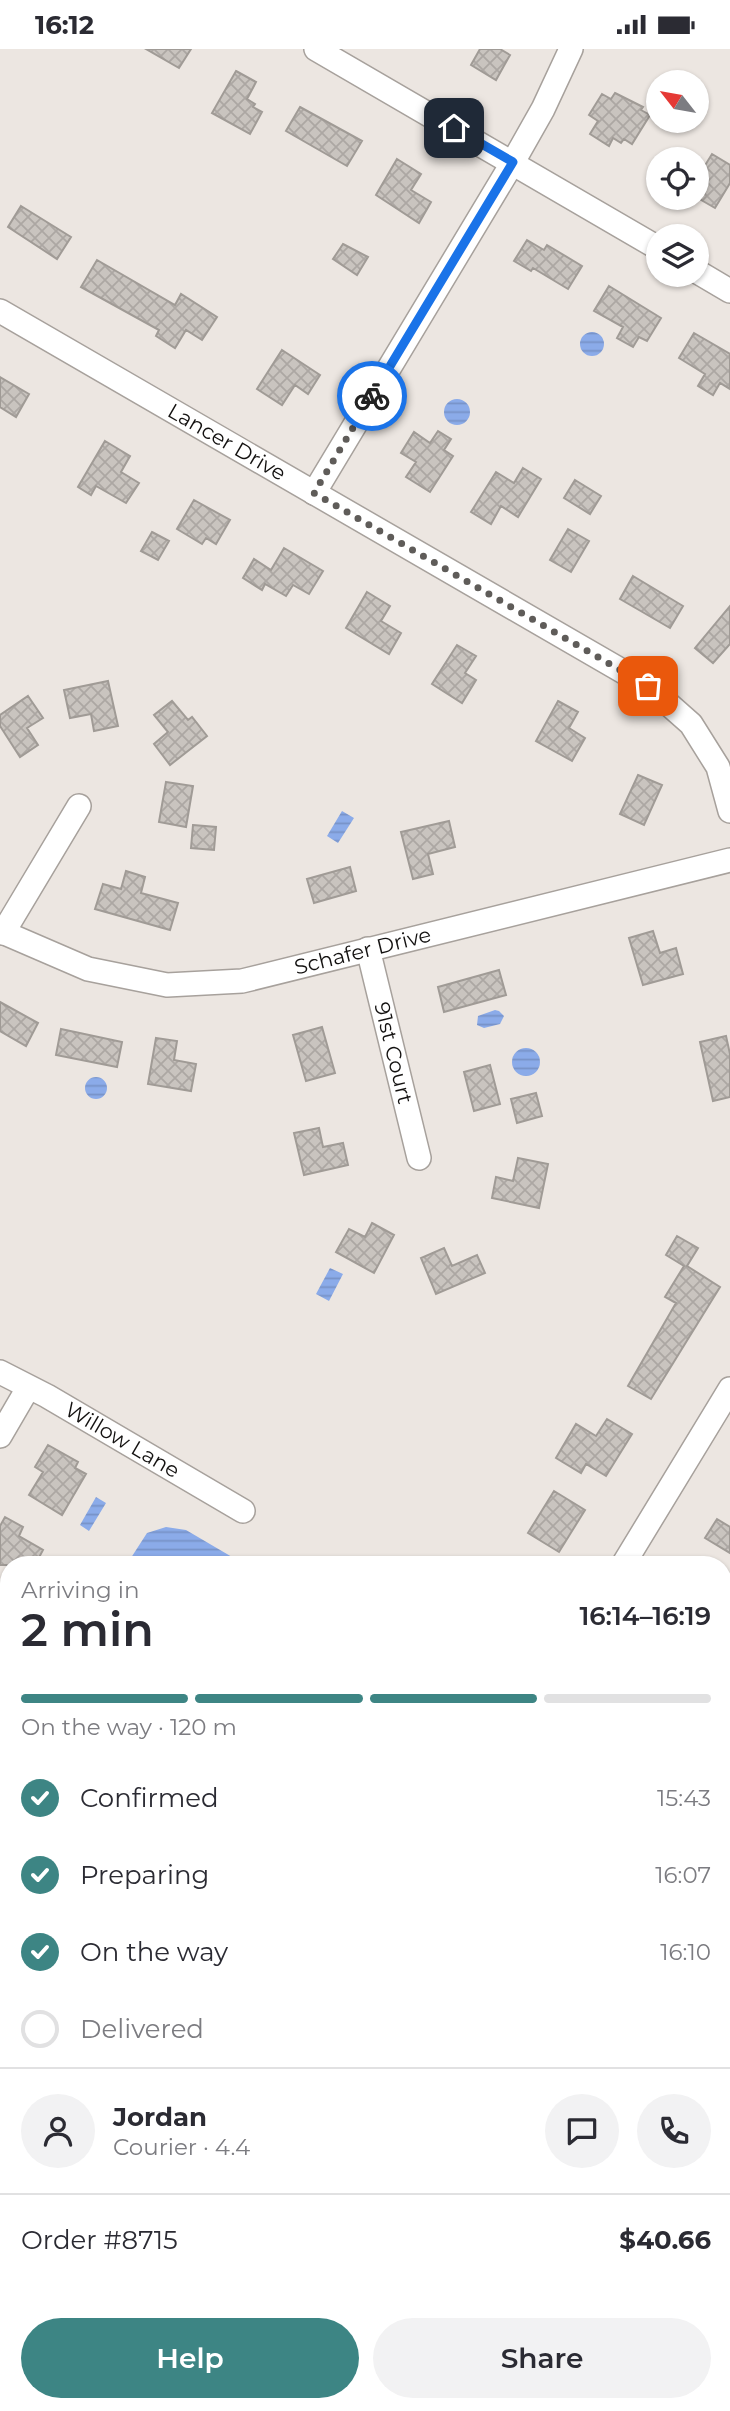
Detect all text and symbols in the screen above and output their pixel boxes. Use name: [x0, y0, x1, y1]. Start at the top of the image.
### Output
text: 16:12: [35, 9, 94, 41]
north arrow: [646, 70, 709, 133]
map controls: [646, 70, 709, 287]
pin: [424, 98, 484, 158]
icon: home: [435, 109, 473, 147]
button: locate: [646, 147, 709, 210]
button: layers: [646, 224, 709, 287]
courier: [337, 361, 407, 431]
icon: bike: [353, 377, 391, 415]
street label: Lancer Drive: [164, 398, 291, 486]
pin: [618, 656, 678, 716]
icon: bag: [629, 667, 667, 705]
street label: Schafer Drive: [292, 922, 434, 980]
street label: 91st Court: [369, 1000, 418, 1106]
street label: Willow Lane: [61, 1396, 184, 1483]
text: Arriving in: [21, 1576, 140, 1604]
text: 16:14–16:19: [579, 1600, 711, 1632]
text: 2 min: [21, 1601, 154, 1658]
text: On the way · 120 m: [21, 1713, 237, 1741]
icon: check: [21, 1779, 59, 1817]
text: Confirmed: [80, 1782, 219, 1814]
text: 15:43: [657, 1784, 711, 1812]
icon: check: [21, 1856, 59, 1894]
text: Preparing: [80, 1859, 209, 1891]
text: 16:07: [655, 1861, 711, 1889]
icon: check: [21, 1933, 59, 1971]
text: On the way: [80, 1936, 228, 1968]
text: 16:10: [660, 1938, 711, 1966]
text: Delivered: [80, 2013, 204, 2045]
button: person: [21, 2094, 95, 2168]
button: chat: [545, 2094, 619, 2168]
button: phone: [637, 2094, 711, 2168]
text: Jordan: [113, 2101, 207, 2133]
text: Courier · 4.4: [113, 2133, 250, 2161]
text: Order #8715: [21, 2224, 178, 2256]
text: $40.66: [619, 2224, 711, 2256]
button: Help: [21, 2318, 359, 2398]
button: Share: [373, 2318, 711, 2398]

